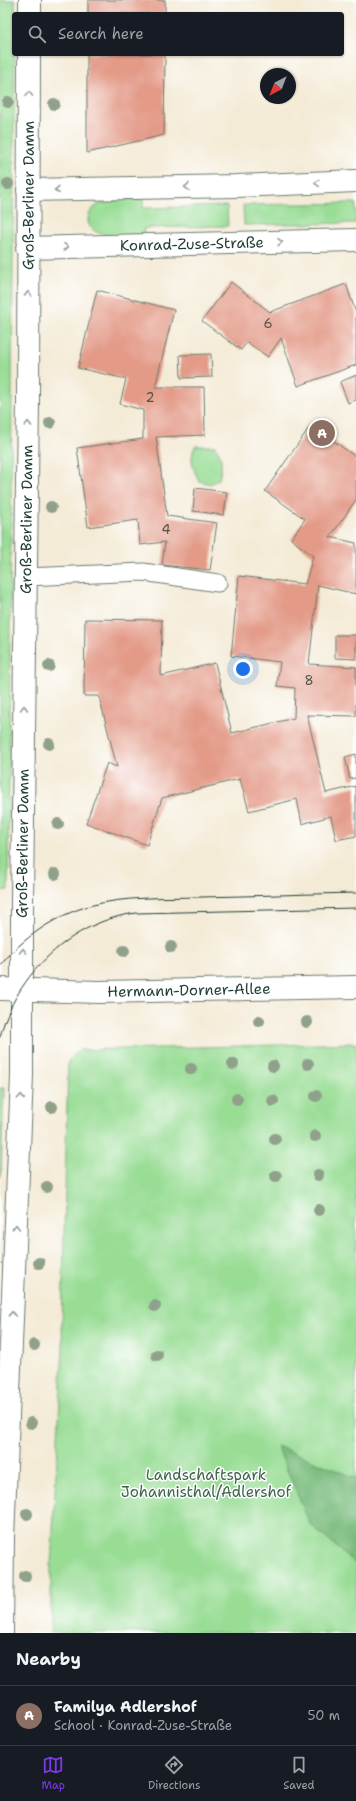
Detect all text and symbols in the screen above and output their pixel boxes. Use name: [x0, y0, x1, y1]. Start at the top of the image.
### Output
search box: [12, 12, 344, 56]
icon: search: [26, 23, 48, 45]
text: Search here: [58, 24, 144, 44]
north arrow: [260, 68, 296, 104]
one-way arrow: [25, 91, 33, 97]
street label: Groß-Berliner Damm: [18, 121, 39, 270]
one-way arrow: [314, 178, 320, 187]
one-way arrow: [184, 183, 190, 191]
one-way arrow: [54, 185, 60, 194]
street label: Konrad-Zuse-Straße: [120, 232, 264, 256]
one-way arrow: [277, 238, 283, 246]
one-way arrow: [63, 243, 69, 252]
one-way arrow: [23, 291, 32, 297]
house number: 6: [263, 315, 273, 332]
house number: 2: [145, 389, 155, 406]
pin: A: [309, 418, 335, 448]
one-way arrow: [24, 421, 32, 427]
street label: Groß-Berliner Damm: [16, 445, 37, 594]
house number: 4: [161, 521, 171, 538]
your location: [233, 659, 253, 679]
house number: 8: [304, 672, 314, 689]
one-way arrow: [20, 705, 28, 711]
street label: Groß-Berliner Damm: [12, 769, 34, 918]
one-way arrow: [19, 948, 27, 954]
street label: Hermann-Dorner-Allee: [107, 979, 271, 1002]
one-way arrow: [17, 1094, 26, 1100]
one-way arrow: [12, 1224, 20, 1230]
one-way arrow: [8, 1311, 17, 1317]
park label: Landschaftspark Johannisthal/Adlershof: [121, 1465, 292, 1502]
text: Nearby: [16, 1648, 81, 1670]
text: Familya Adlershof: [54, 1697, 197, 1717]
text: A: [24, 1707, 34, 1724]
text: 50 m: [307, 1707, 340, 1724]
text: School · Konrad-Zuse-Straße: [54, 1717, 232, 1734]
tab: Map: [41, 1754, 65, 1793]
tab: Directions: [148, 1754, 200, 1793]
tab: Saved: [283, 1754, 315, 1793]

